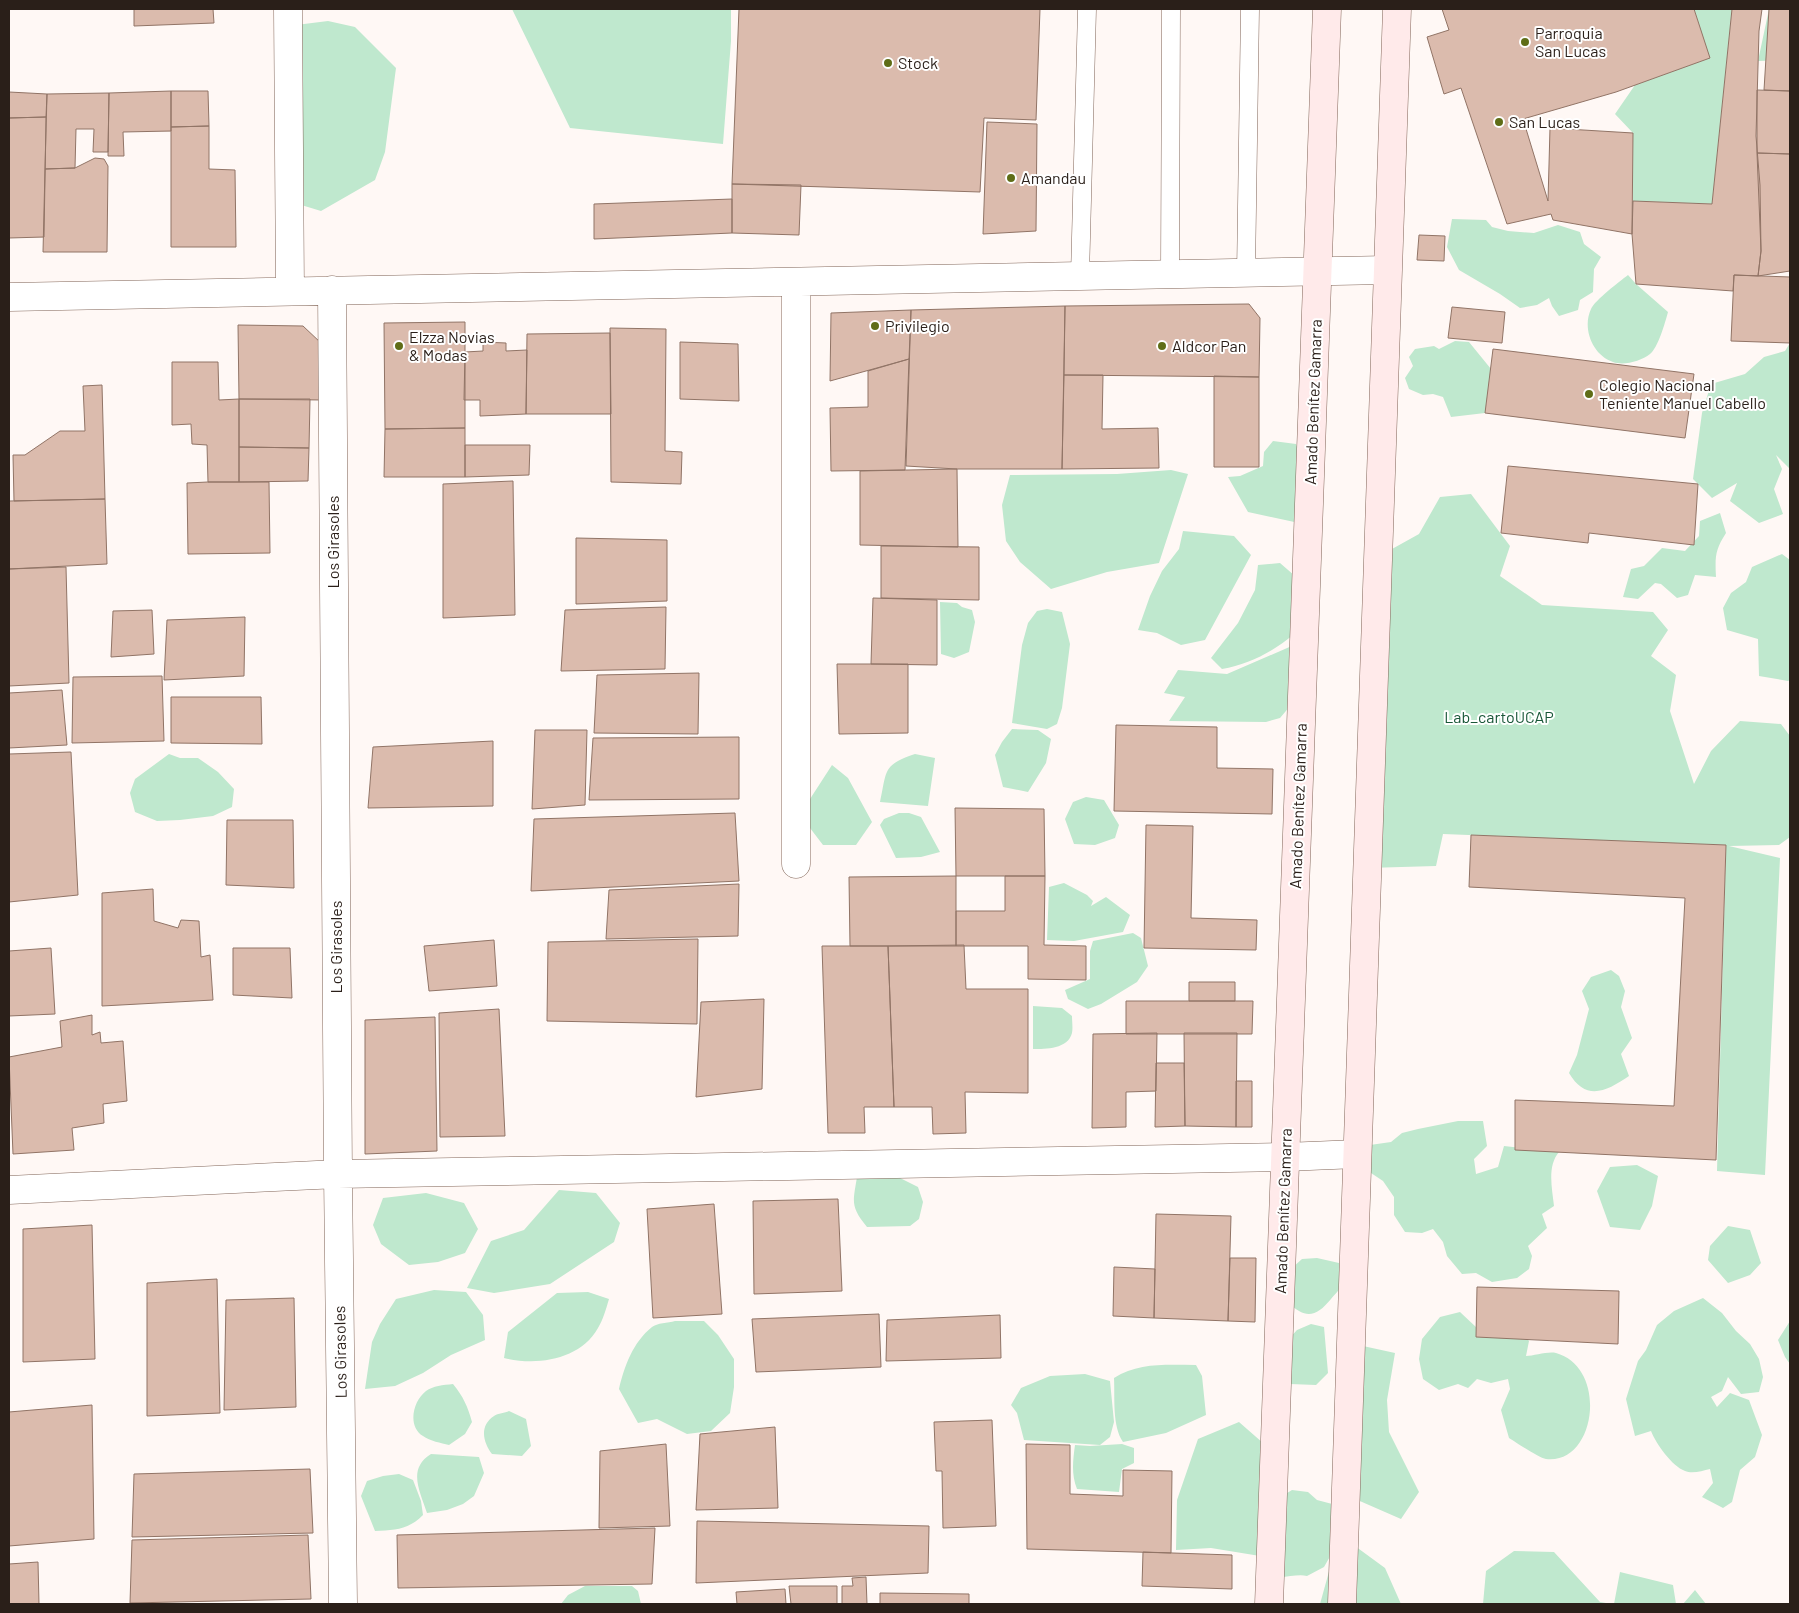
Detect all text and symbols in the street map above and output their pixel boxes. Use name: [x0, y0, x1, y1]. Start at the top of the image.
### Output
place label: Parroquia San Lucas: [1535, 23, 1606, 60]
marker: Parroquia San Lucas: [1519, 36, 1531, 48]
place label: Stock: [898, 53, 938, 72]
marker: Stock: [882, 57, 894, 69]
place label: San Lucas: [1509, 112, 1580, 131]
marker: San Lucas: [1493, 116, 1505, 128]
place label: Amandau: [1021, 168, 1086, 187]
marker: Amandau: [1005, 172, 1017, 184]
place label: Privilegio: [885, 316, 950, 335]
street label: Amado Benítez Gamarra: [1300, 319, 1325, 485]
marker: Privilegio: [869, 320, 881, 332]
place label: Elzza Novias & Modas: [409, 327, 495, 364]
place label: Aldcor Pan: [1172, 336, 1246, 355]
marker: Elzza Novias & Modas: [393, 340, 405, 352]
marker: Aldcor Pan: [1156, 340, 1168, 352]
place label: Colegio Nacional Teniente Manuel Cabello: [1599, 375, 1766, 412]
marker: Colegio Nacional Teniente Manuel Cabello: [1583, 388, 1595, 400]
street label: Los Girasoles: [323, 496, 342, 588]
park label: Lab_cartoUCAP: [1444, 707, 1554, 726]
street label: Amado Benítez Gamarra: [1285, 723, 1310, 889]
street label: Los Girasoles: [326, 901, 345, 993]
street label: Amado Benítez Gamarra: [1270, 1128, 1295, 1294]
street label: Los Girasoles: [329, 1305, 350, 1399]

